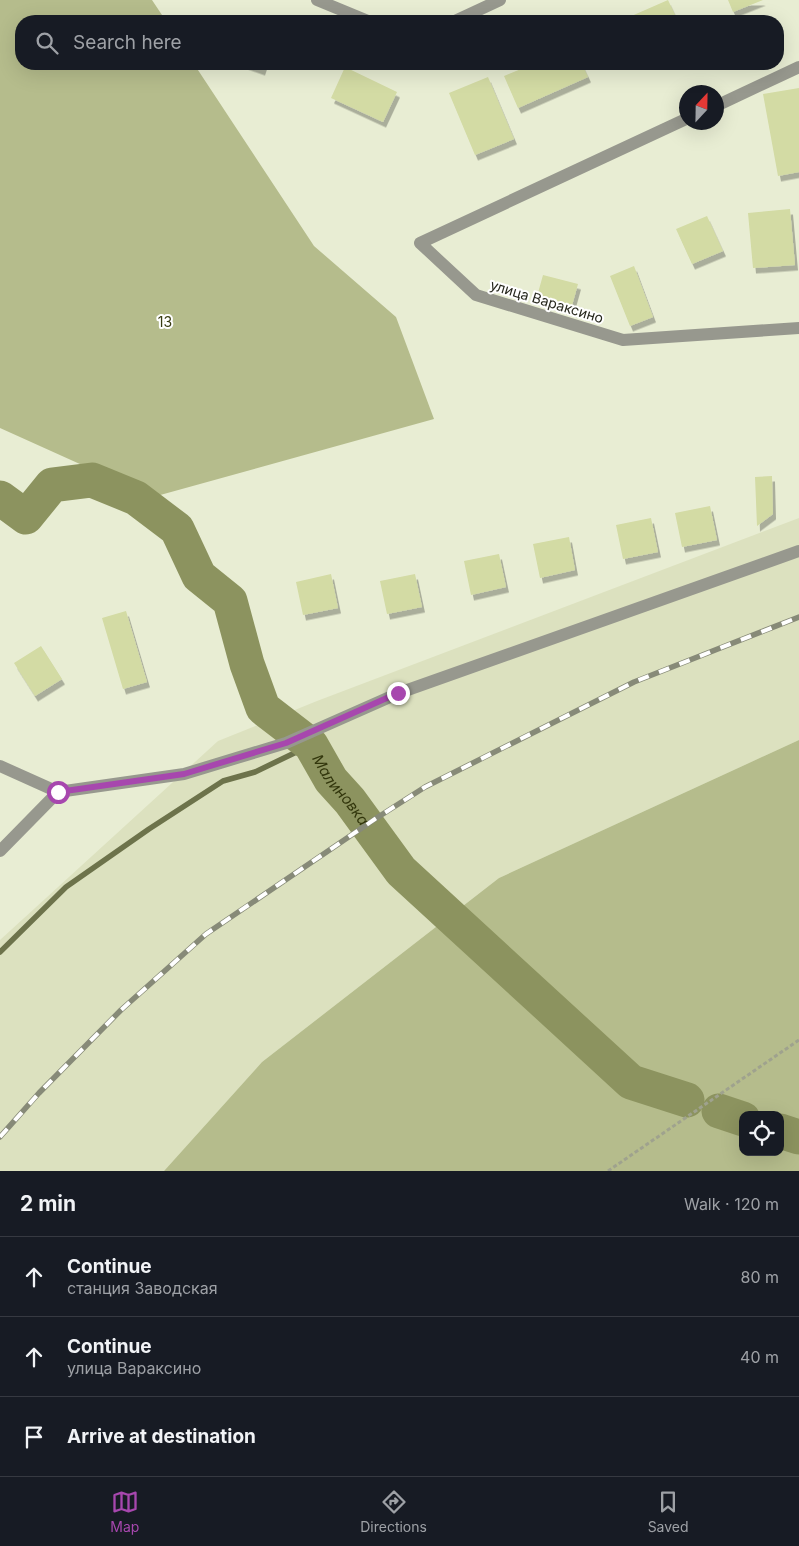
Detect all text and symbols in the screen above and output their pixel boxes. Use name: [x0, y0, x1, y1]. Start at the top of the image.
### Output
search box: [15, 15, 784, 70]
icon: search: [33, 29, 61, 57]
text: Search here: [73, 31, 182, 54]
north arrow: [679, 85, 724, 130]
street label: улица Вараксино: [488, 276, 606, 326]
park label: 13: [158, 313, 172, 330]
route end: [387, 682, 410, 705]
water label: Малиновка: [309, 751, 374, 829]
route start: [47, 781, 70, 804]
map controls: [739, 1111, 784, 1156]
button: locate: [739, 1111, 784, 1156]
text: 2 min: [20, 1191, 76, 1216]
text: Walk · 120 m: [684, 1194, 779, 1214]
text: Continue: [67, 1255, 152, 1278]
icon: ahead: [20, 1263, 48, 1291]
text: 80 m: [740, 1267, 779, 1287]
text: станция Заводская: [67, 1278, 218, 1298]
text: Continue: [67, 1335, 152, 1358]
icon: ahead: [20, 1343, 48, 1371]
text: 40 m: [740, 1347, 779, 1367]
text: улица Вараксино: [67, 1358, 201, 1378]
icon: arrive: [20, 1423, 48, 1451]
text: Arrive at destination: [67, 1425, 256, 1448]
tab: Map: [110, 1488, 139, 1535]
tab: Directions: [360, 1488, 427, 1535]
tab: Saved: [648, 1488, 689, 1535]

